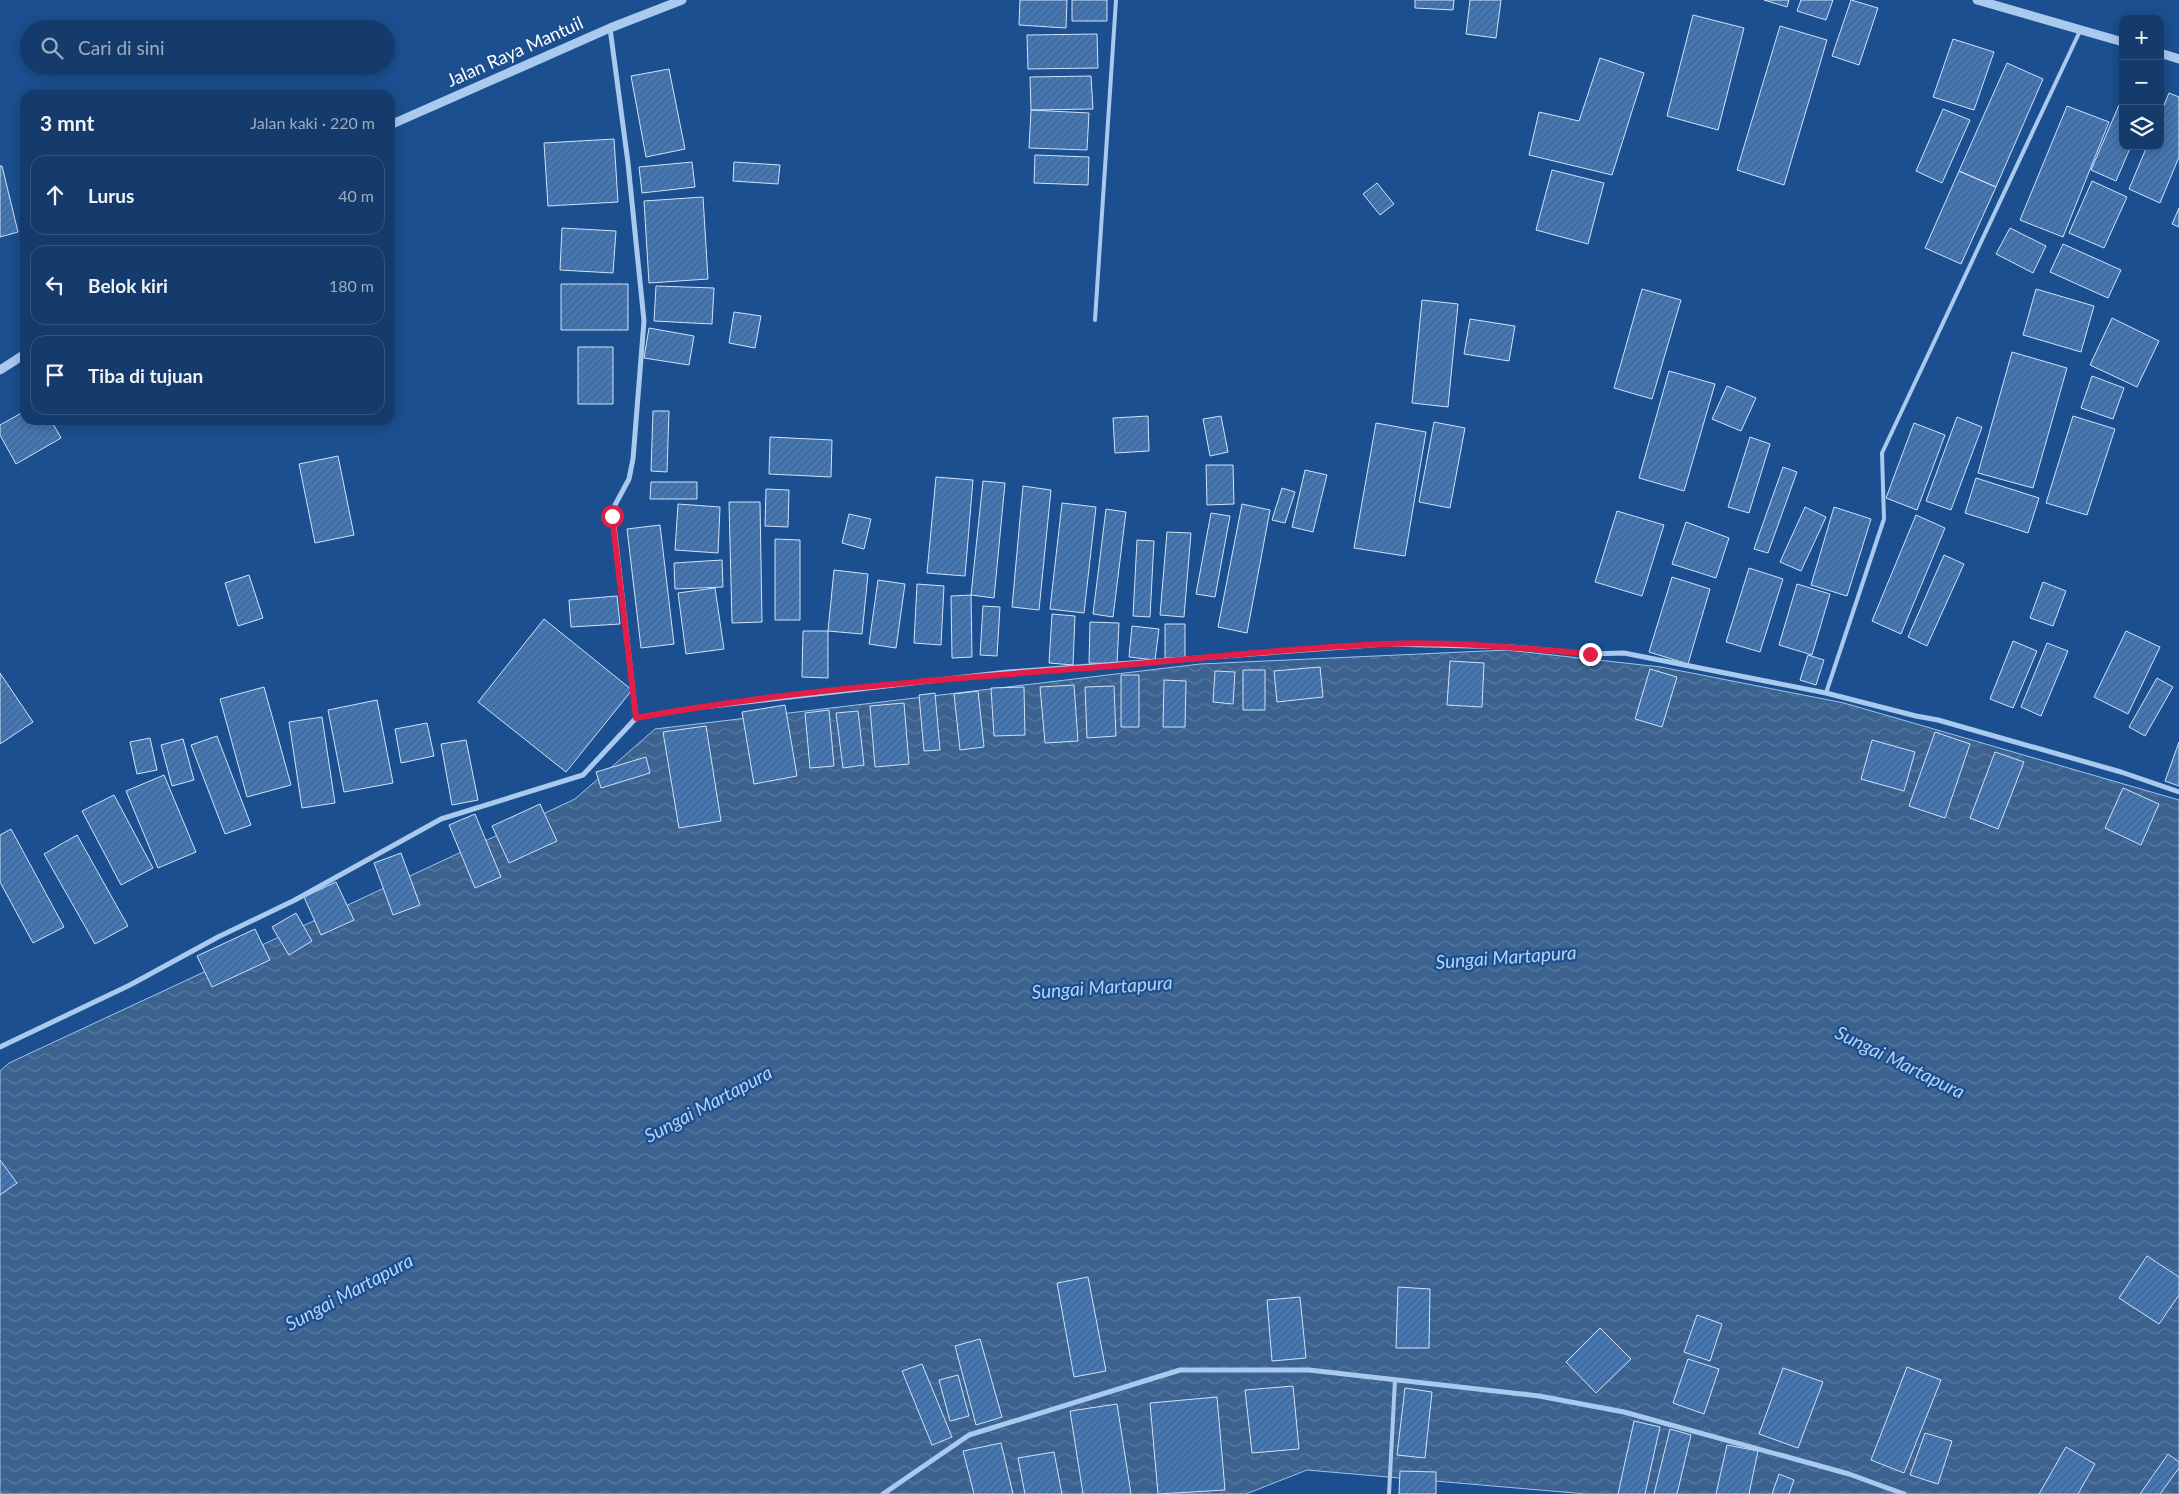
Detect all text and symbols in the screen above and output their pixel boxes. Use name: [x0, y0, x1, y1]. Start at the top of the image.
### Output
street label: Jalan Raya Mantuil: [443, 11, 586, 91]
map controls: [2119, 15, 2164, 150]
button: +: [2119, 15, 2164, 60]
search box: [20, 20, 395, 75]
icon: search: [38, 34, 66, 62]
text: Cari di sini: [78, 36, 165, 59]
button: −: [2119, 60, 2164, 105]
button: layers: [2119, 105, 2164, 150]
text: 3 mnt: [40, 110, 94, 135]
text: Jalan kaki · 220 m: [250, 113, 375, 132]
icon: ahead: [41, 181, 69, 209]
text: Lurus: [88, 184, 134, 207]
text: 40 m: [338, 186, 374, 205]
icon: left: [41, 271, 69, 299]
text: Belok kiri: [88, 274, 168, 297]
text: 180 m: [329, 276, 374, 295]
icon: arrive: [41, 361, 69, 389]
text: Tiba di tujuan: [88, 364, 203, 387]
route start: [601, 505, 624, 528]
route end: [1579, 643, 1602, 666]
water label: Sungai Martapura: [1435, 940, 1577, 973]
water label: Sungai Martapura: [1031, 970, 1173, 1003]
water label: Sungai Martapura: [1832, 1020, 1969, 1103]
water label: Sungai Martapura: [640, 1060, 776, 1147]
water label: Sungai Martapura: [281, 1248, 417, 1335]

